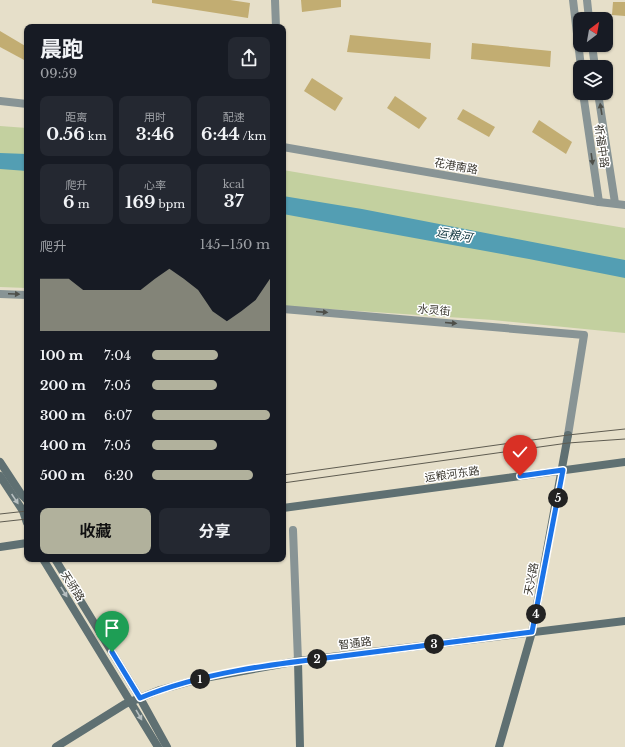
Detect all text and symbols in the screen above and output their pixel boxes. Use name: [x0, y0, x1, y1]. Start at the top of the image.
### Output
north arrow: [573, 12, 613, 52]
map controls: [573, 12, 613, 100]
text: 晨跑: [40, 36, 84, 63]
button: share: [228, 37, 270, 79]
button: layers: [573, 60, 613, 100]
text: 09:59: [40, 65, 77, 82]
one-way arrow: [598, 103, 604, 115]
text: 距离: [65, 110, 87, 124]
text: 用时: [144, 110, 166, 124]
text: 配速: [223, 110, 245, 124]
street label: 祈福中路: [592, 123, 612, 169]
text: 0.56: [46, 124, 85, 145]
text: 3:46: [136, 124, 174, 145]
text: 6:44: [201, 124, 240, 145]
text: km: [85, 129, 106, 143]
text: /km: [240, 129, 266, 143]
one-way arrow: [589, 153, 595, 165]
street label: 花港南路: [433, 155, 479, 177]
text: kcal: [223, 177, 245, 191]
text: 爬升: [65, 178, 87, 192]
text: 心率: [144, 178, 166, 192]
text: 37: [224, 191, 243, 212]
text: 6: [63, 192, 75, 213]
text: 169: [125, 192, 155, 213]
text: m: [75, 197, 90, 211]
text: bpm: [155, 197, 185, 211]
water label: 运粮河: [435, 224, 475, 245]
text: 145–150 m: [200, 236, 270, 253]
text: 爬升: [40, 238, 66, 255]
one-way arrow: [7, 291, 20, 298]
street label: 水灵街: [417, 302, 451, 318]
one-way arrow: [316, 308, 328, 315]
one-way arrow: [445, 319, 457, 326]
text: 100 m: [40, 347, 83, 364]
text: 7:04: [104, 347, 131, 364]
text: 200 m: [40, 377, 86, 394]
text: 7:05: [104, 377, 131, 394]
text: 300 m: [40, 407, 86, 424]
text: 6:07: [104, 407, 132, 424]
pin: [503, 435, 537, 476]
text: 400 m: [40, 437, 86, 454]
text: 7:05: [104, 437, 131, 454]
icon: check: [509, 441, 531, 463]
street label: 运粮河东路: [424, 463, 480, 485]
text: 500 m: [40, 467, 85, 484]
text: 6:20: [104, 467, 133, 484]
pin: 5: [548, 488, 568, 508]
text: 5: [555, 491, 561, 505]
one-way arrow: [11, 494, 19, 504]
button: 收藏: [40, 508, 151, 554]
button: 分享: [159, 508, 270, 554]
street label: 天兴路: [521, 561, 541, 597]
street label: 天骄路: [58, 568, 88, 604]
one-way arrow: [60, 586, 67, 598]
pin: 4: [526, 604, 546, 624]
text: 4: [532, 607, 540, 621]
pin: [95, 611, 129, 652]
icon: arrive: [101, 617, 123, 639]
street label: 智通路: [338, 634, 372, 652]
pin: 3: [424, 634, 444, 654]
text: 3: [430, 637, 438, 651]
pin: 2: [307, 649, 327, 669]
text: 2: [313, 652, 321, 666]
pin: 1: [190, 669, 210, 689]
text: 1: [198, 672, 202, 686]
one-way arrow: [135, 709, 142, 721]

